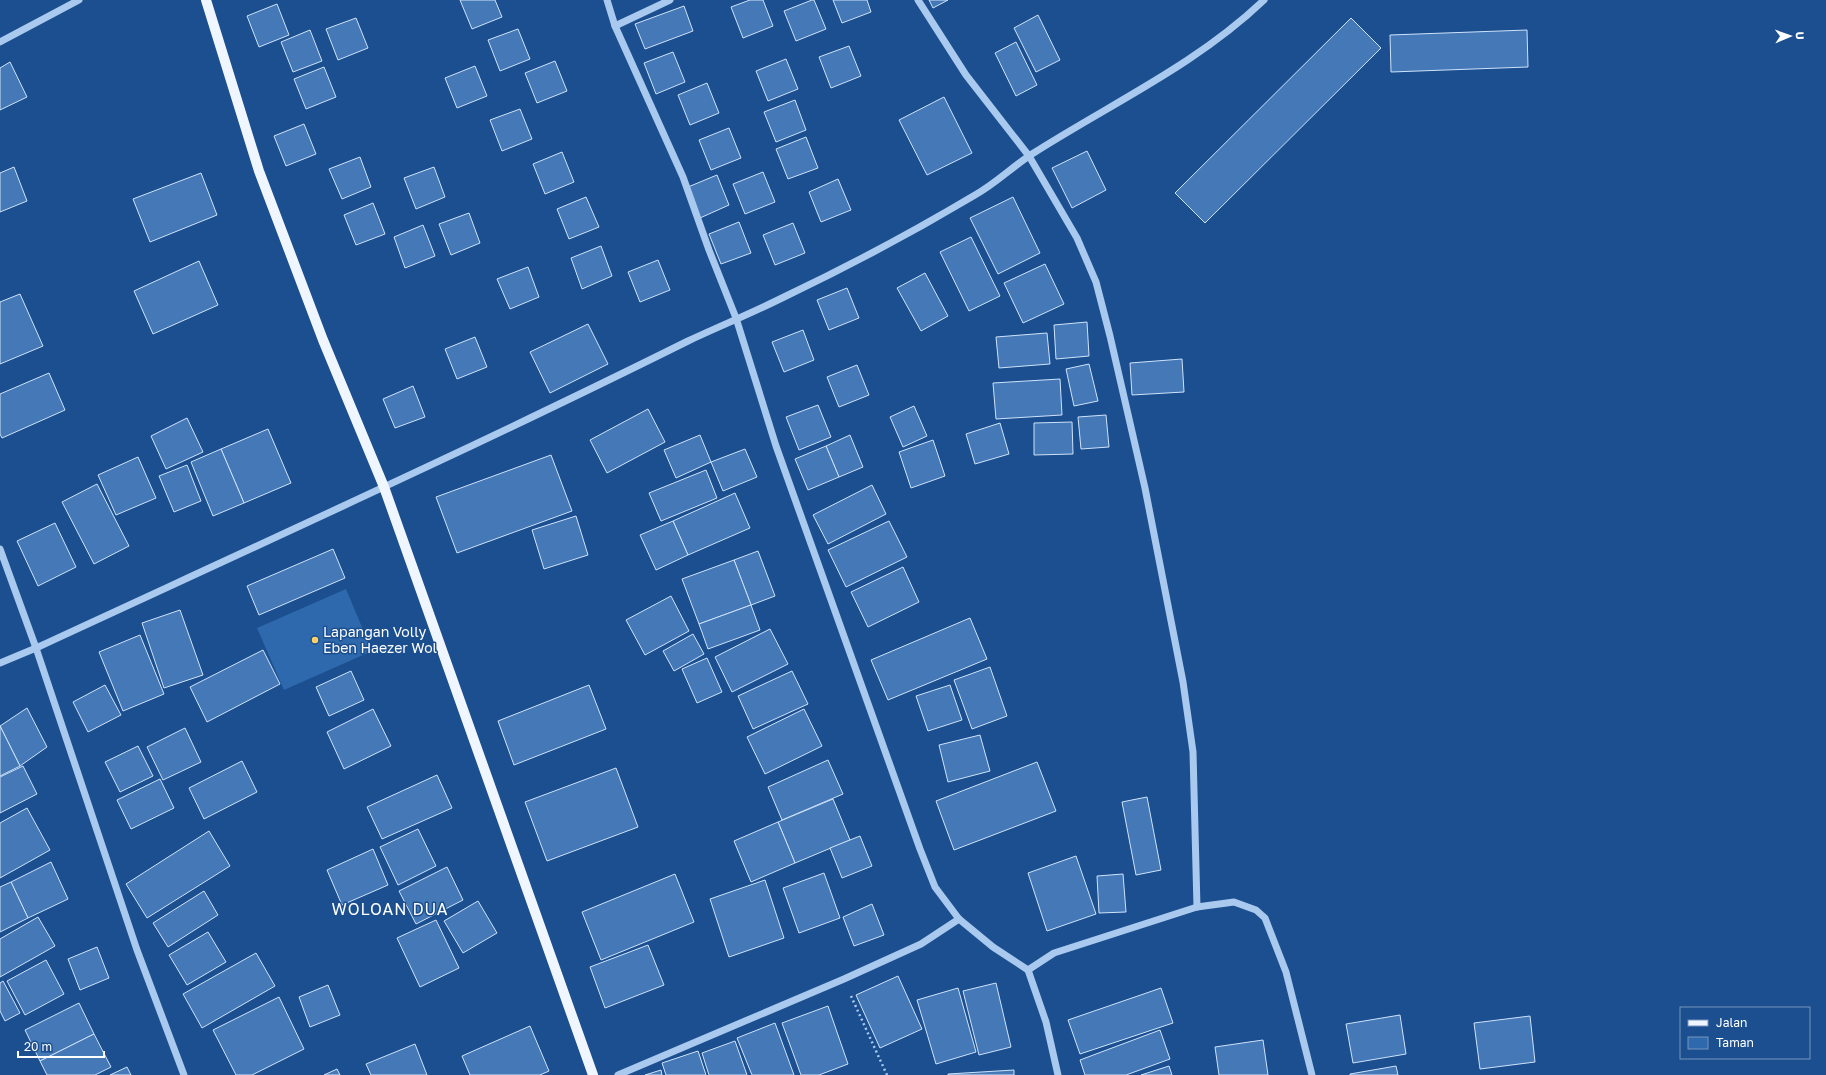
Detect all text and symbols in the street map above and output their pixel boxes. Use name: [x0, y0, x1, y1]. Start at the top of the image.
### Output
north arrow: [1770, 16, 1810, 56]
text: U: [1794, 31, 1807, 40]
place label: Lapangan Volly Eben Haezer Wol: [323, 623, 437, 656]
marker: Lapangan Volly Eben Haezer Wol: [310, 635, 320, 645]
district label: WOLOAN DUA: [331, 899, 449, 919]
legend: [1680, 1007, 1810, 1059]
text: Jalan: [1716, 1015, 1747, 1030]
scale bar: [18, 1033, 104, 1059]
text: Taman: [1716, 1035, 1754, 1050]
text: 20 m: [24, 1039, 52, 1054]

